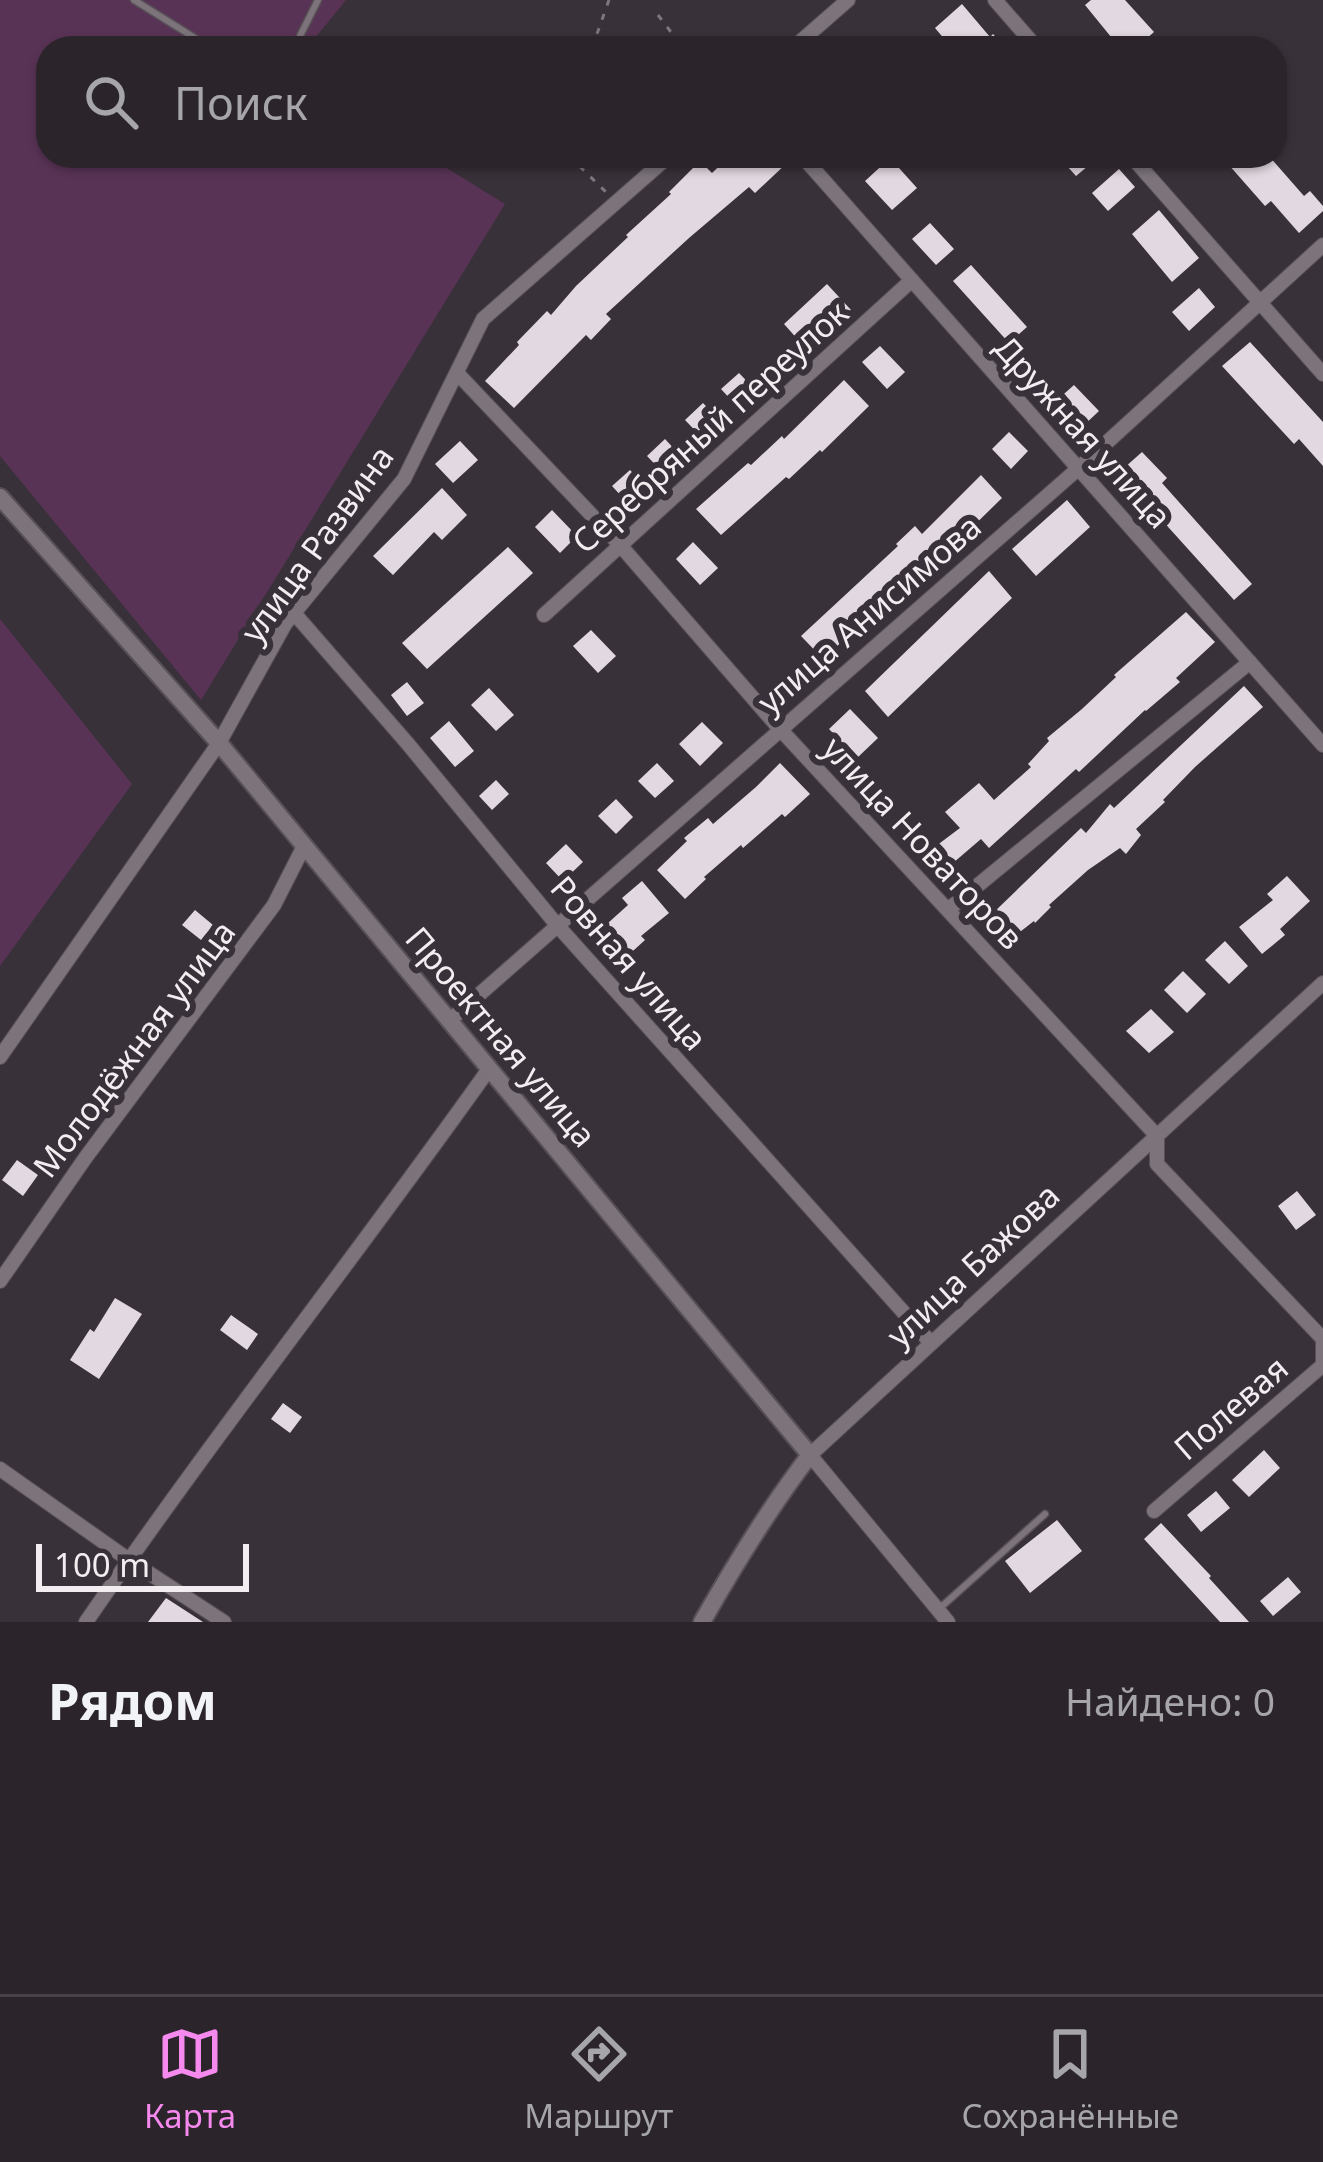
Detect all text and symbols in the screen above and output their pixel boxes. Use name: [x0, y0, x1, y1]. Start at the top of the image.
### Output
search box: [36, 36, 1287, 168]
icon: search: [78, 69, 144, 135]
text: Поиск: [174, 72, 308, 133]
street label: Серебряный переулок: [562, 290, 858, 563]
street label: Дружная улица: [985, 326, 1182, 538]
street label: улица Развина: [230, 436, 403, 651]
street label: улица Анисимова: [747, 504, 990, 723]
street label: улица Новаторов: [813, 726, 1034, 959]
street label: Ровная улица: [541, 866, 718, 1060]
street label: Молодёжная улица: [22, 911, 245, 1186]
street label: Проектная улица: [396, 917, 607, 1156]
street label: улица Бажова: [876, 1173, 1069, 1356]
street label: Полевая: [1164, 1346, 1297, 1470]
scale bar: [36, 1538, 249, 1591]
text: 100 m: [54, 1542, 150, 1587]
text: Рядом: [48, 1665, 217, 1735]
text: Найдено: 0: [1065, 1674, 1275, 1727]
tab: Карта: [144, 2021, 236, 2138]
tab: Маршрут: [524, 2021, 673, 2138]
tab: Сохранённые: [961, 2021, 1179, 2138]

